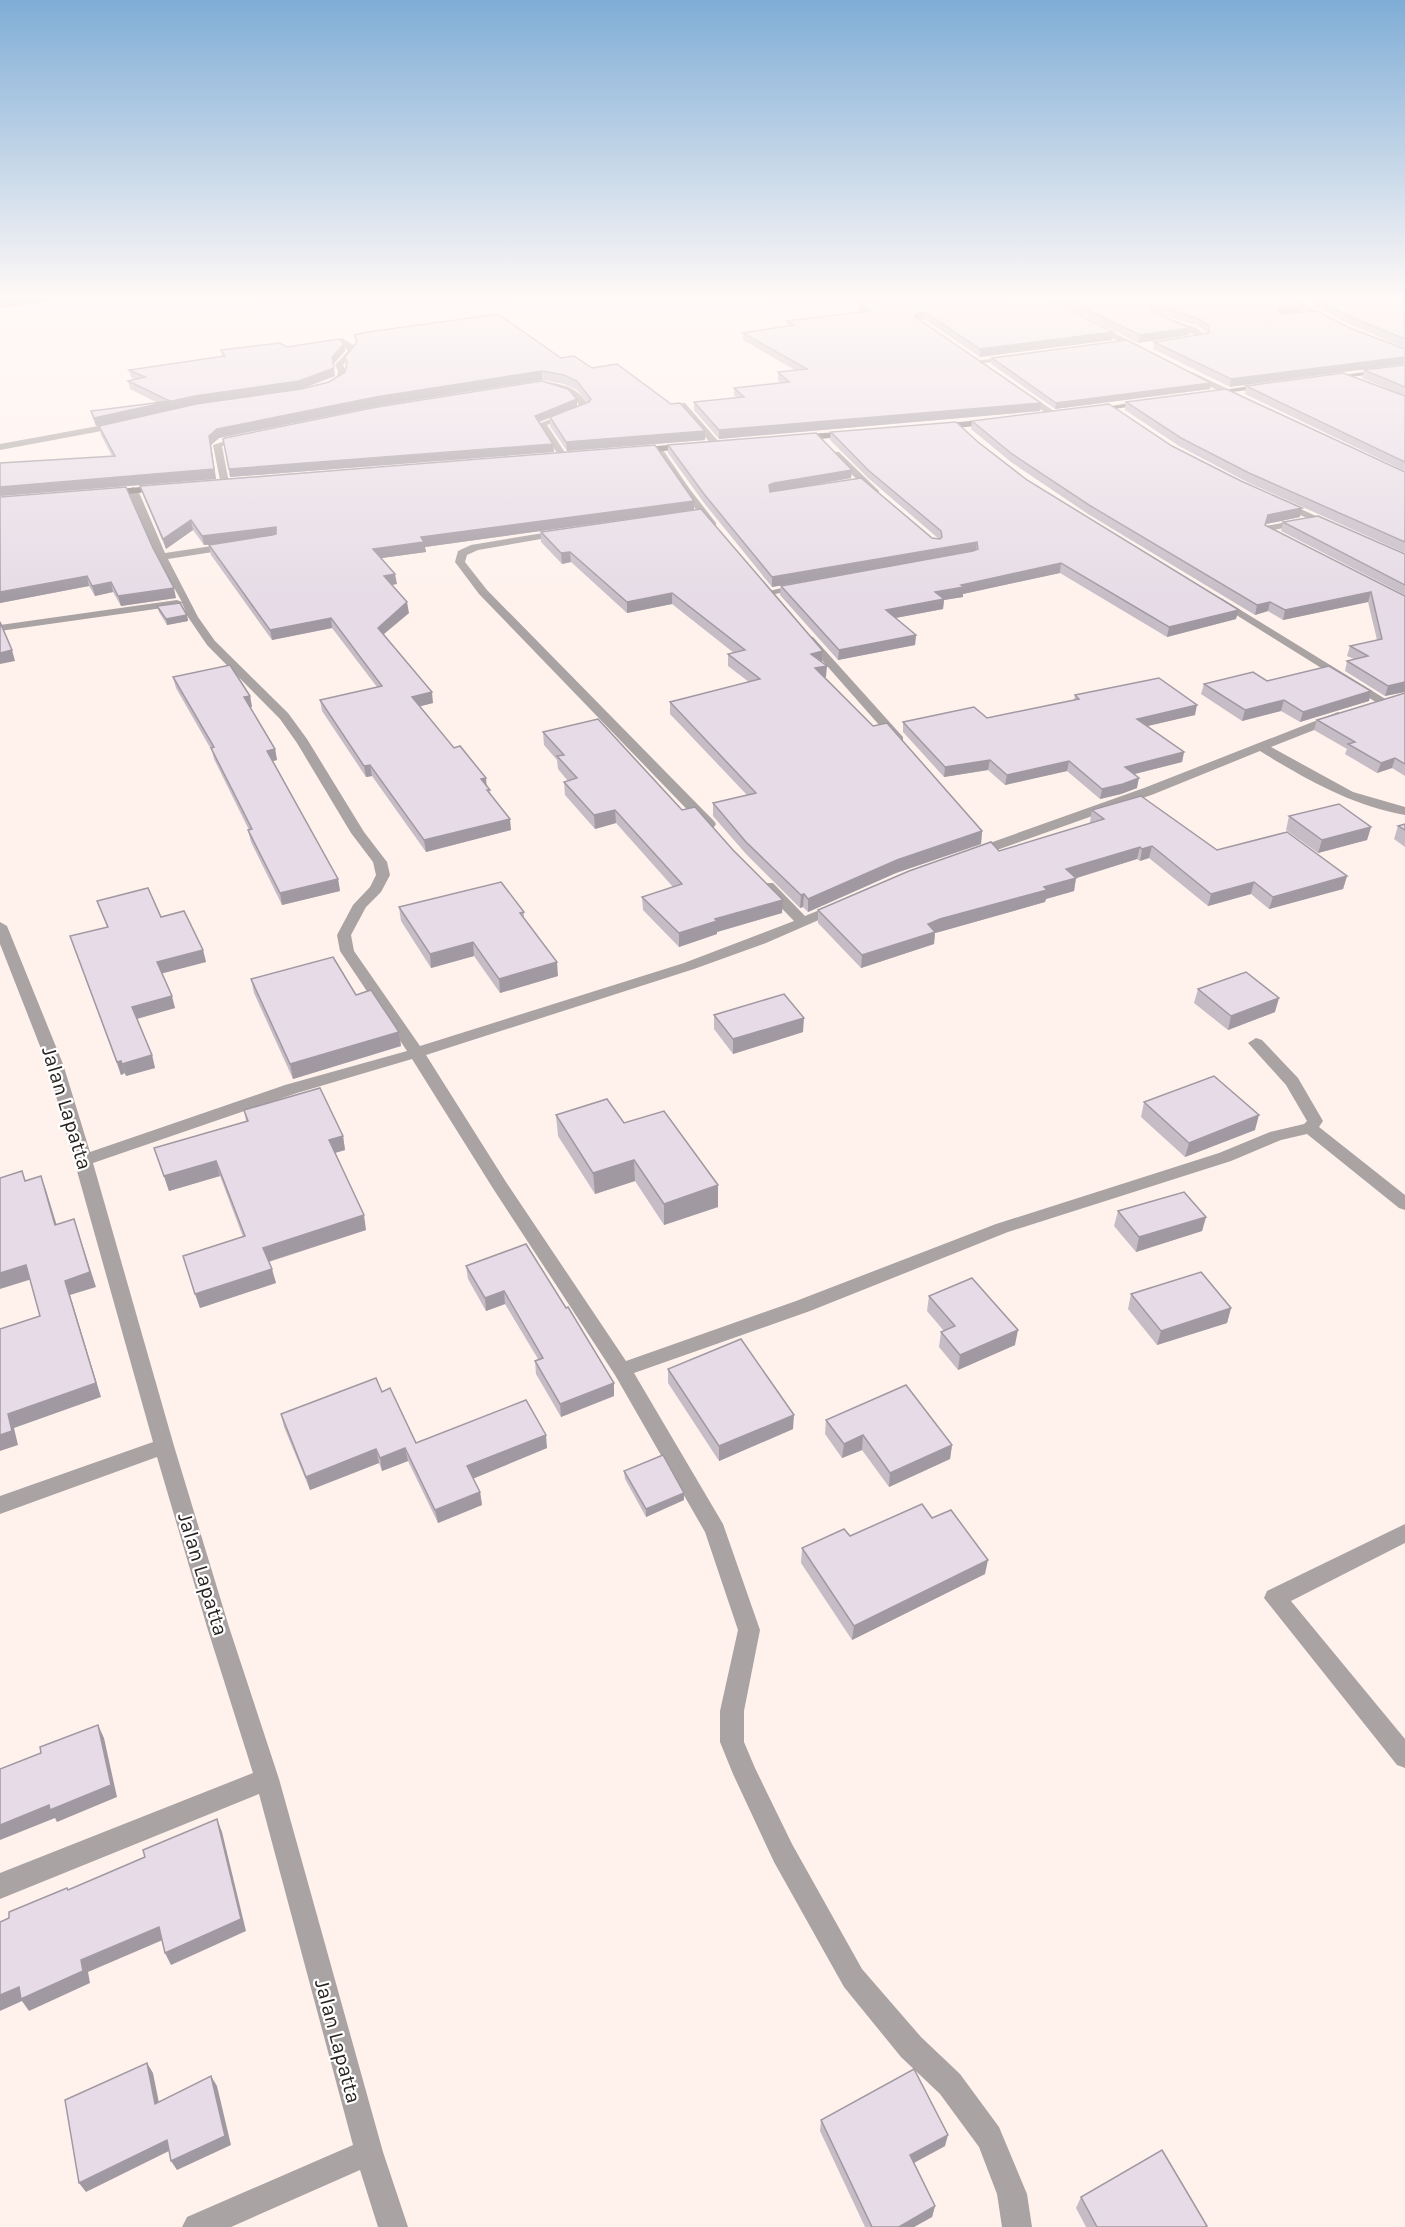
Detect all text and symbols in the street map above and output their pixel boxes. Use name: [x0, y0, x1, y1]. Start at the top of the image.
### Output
street label: Jalan Lapatta: [37, 1043, 97, 1173]
street label: Jalan Lapatta: [173, 1509, 233, 1639]
street label: Jalan Lapatta: [310, 1976, 366, 2106]

